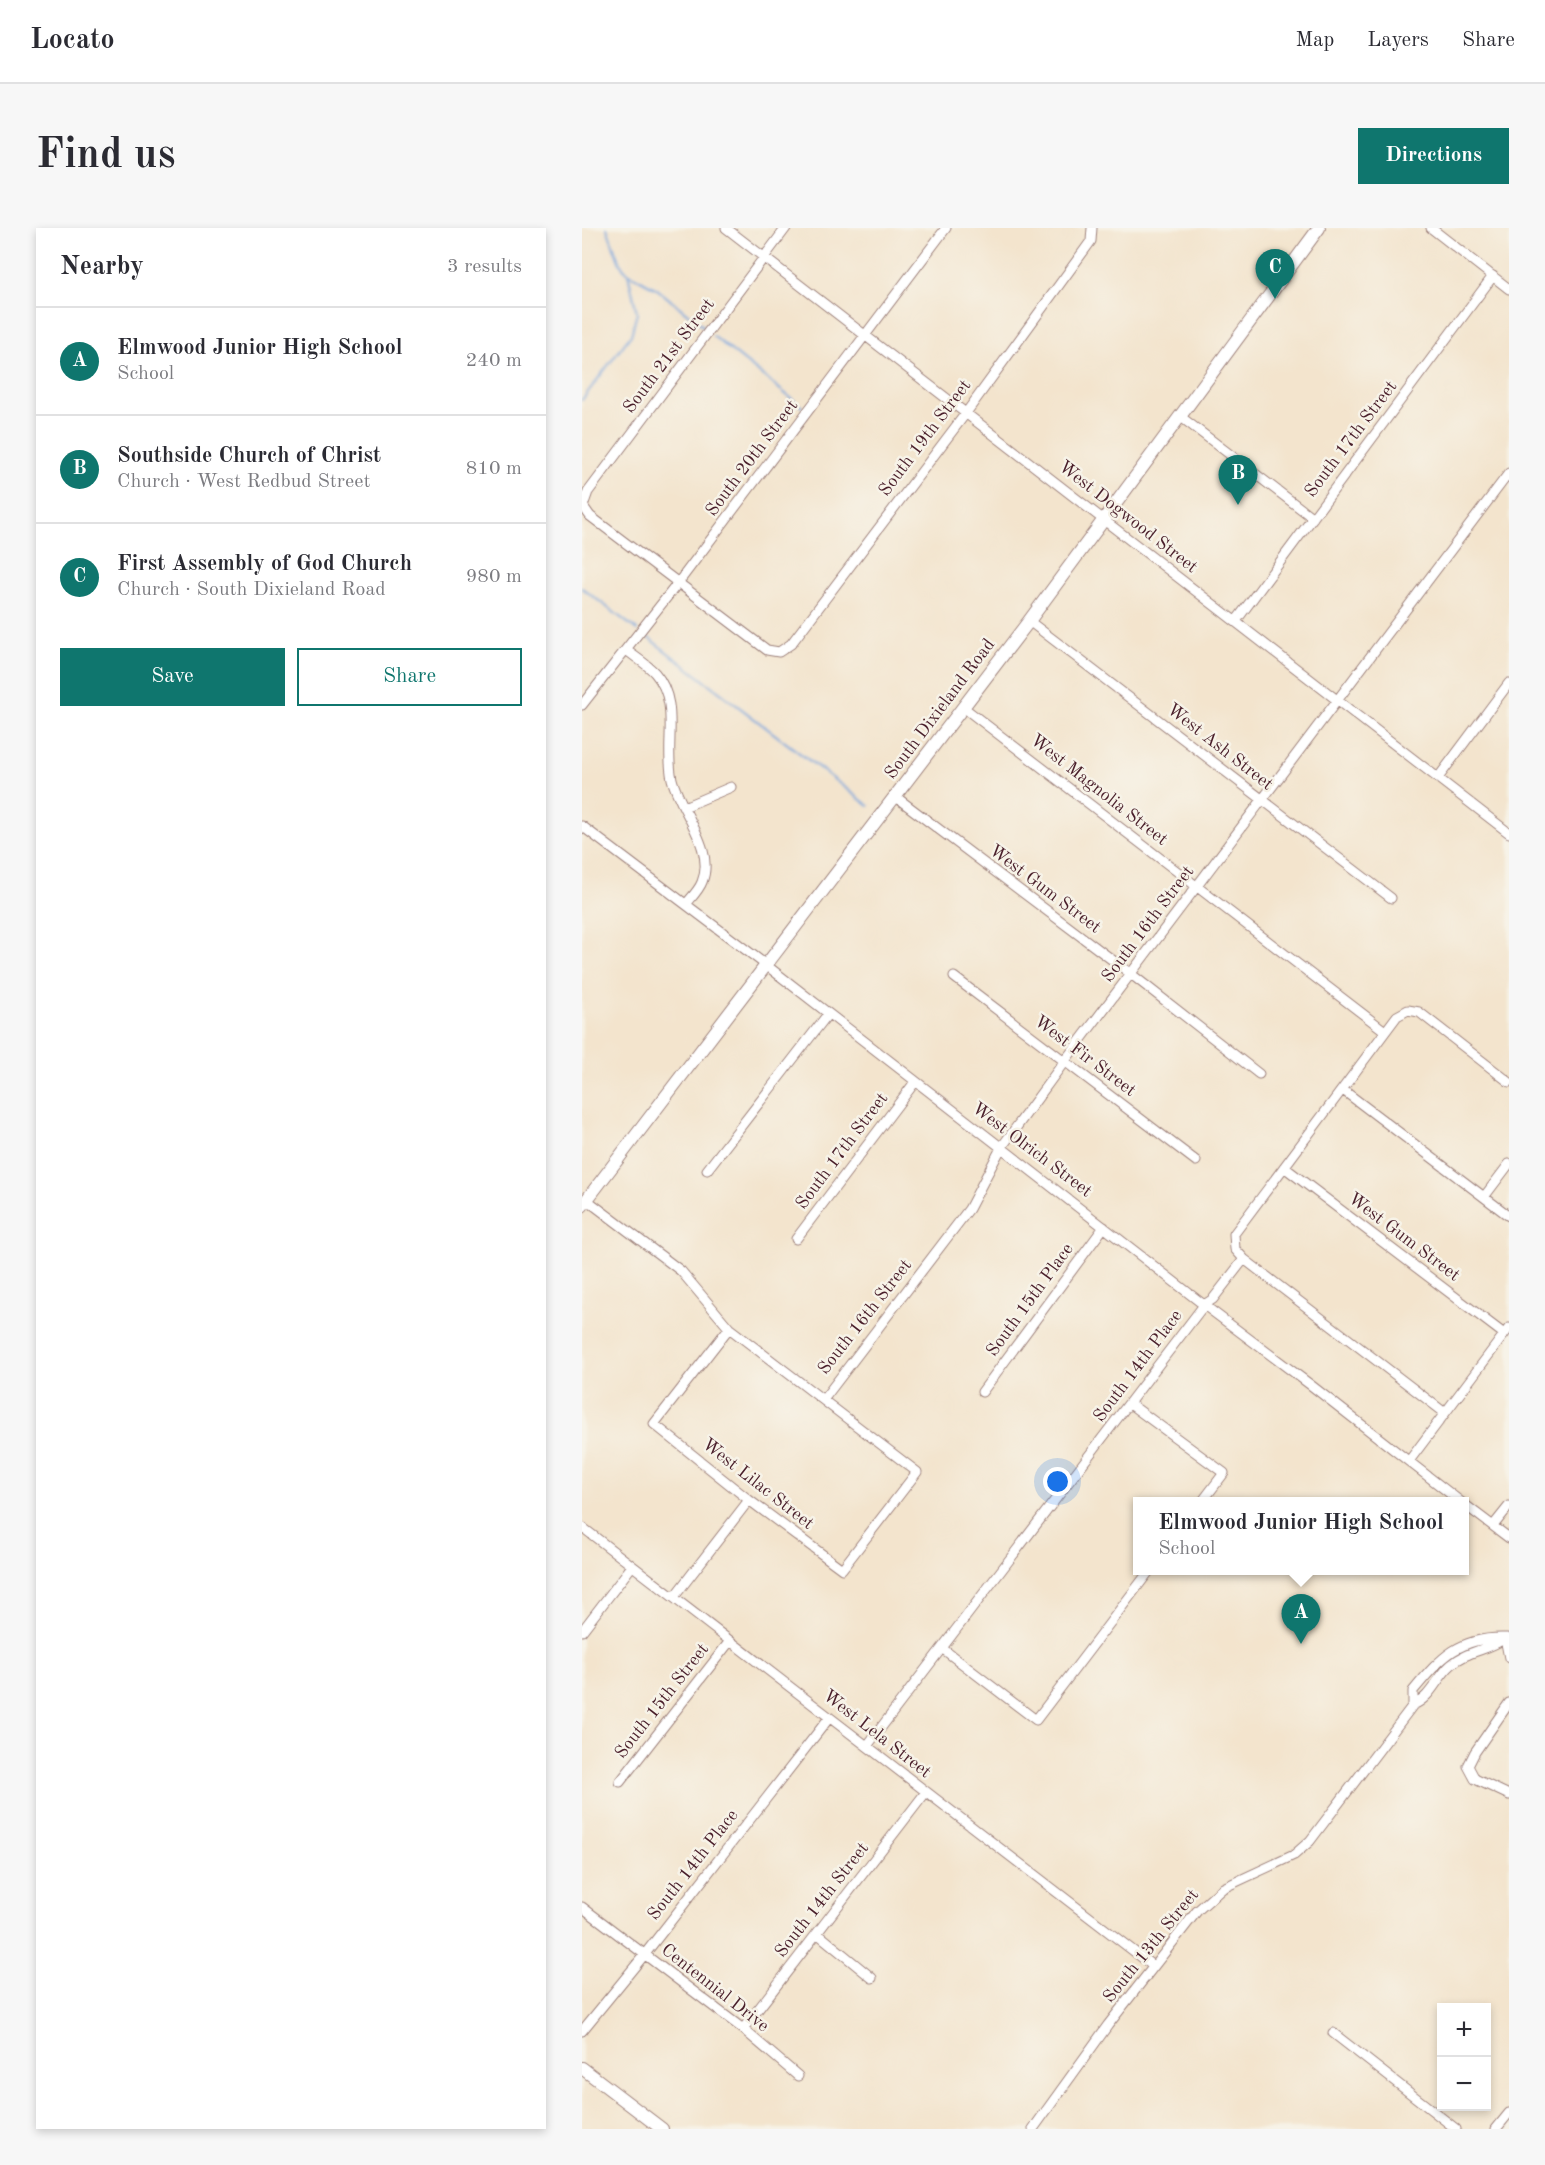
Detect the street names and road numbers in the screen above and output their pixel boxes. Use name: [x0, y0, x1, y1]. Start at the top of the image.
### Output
street label: South 21st Street: [620, 295, 718, 417]
street label: South 19th Street: [876, 376, 974, 500]
street label: South 17th Street: [1302, 377, 1400, 501]
street label: South 20th Street: [703, 396, 801, 520]
street label: West Dogwood Street: [1055, 457, 1201, 577]
street label: South Dixieland Road: [882, 636, 998, 782]
street label: West Ash Street: [1164, 700, 1276, 794]
street label: West Magnolia Street: [1027, 731, 1171, 849]
street label: West Gum Street: [986, 841, 1104, 937]
street label: South 16th Street: [1099, 862, 1197, 986]
street label: West Fir Street: [1031, 1012, 1139, 1100]
street label: South 17th Street: [793, 1089, 891, 1213]
street label: West Olrich Street: [969, 1099, 1095, 1201]
street label: West Gum Street: [1345, 1189, 1463, 1285]
street label: South 15th Place: [983, 1240, 1077, 1360]
street label: South 16th Street: [815, 1256, 915, 1378]
street label: South 14th Place: [1090, 1307, 1186, 1425]
street label: West Lilac Street: [699, 1435, 817, 1533]
street label: South 15th Street: [612, 1640, 712, 1762]
street label: West Lela Street: [820, 1686, 934, 1782]
street label: South 14th Place: [644, 1806, 742, 1924]
street label: South 14th Street: [772, 1839, 872, 1961]
street label: South 13th Street: [1100, 1886, 1202, 2006]
street label: Centennial Drive: [658, 1941, 772, 2035]

